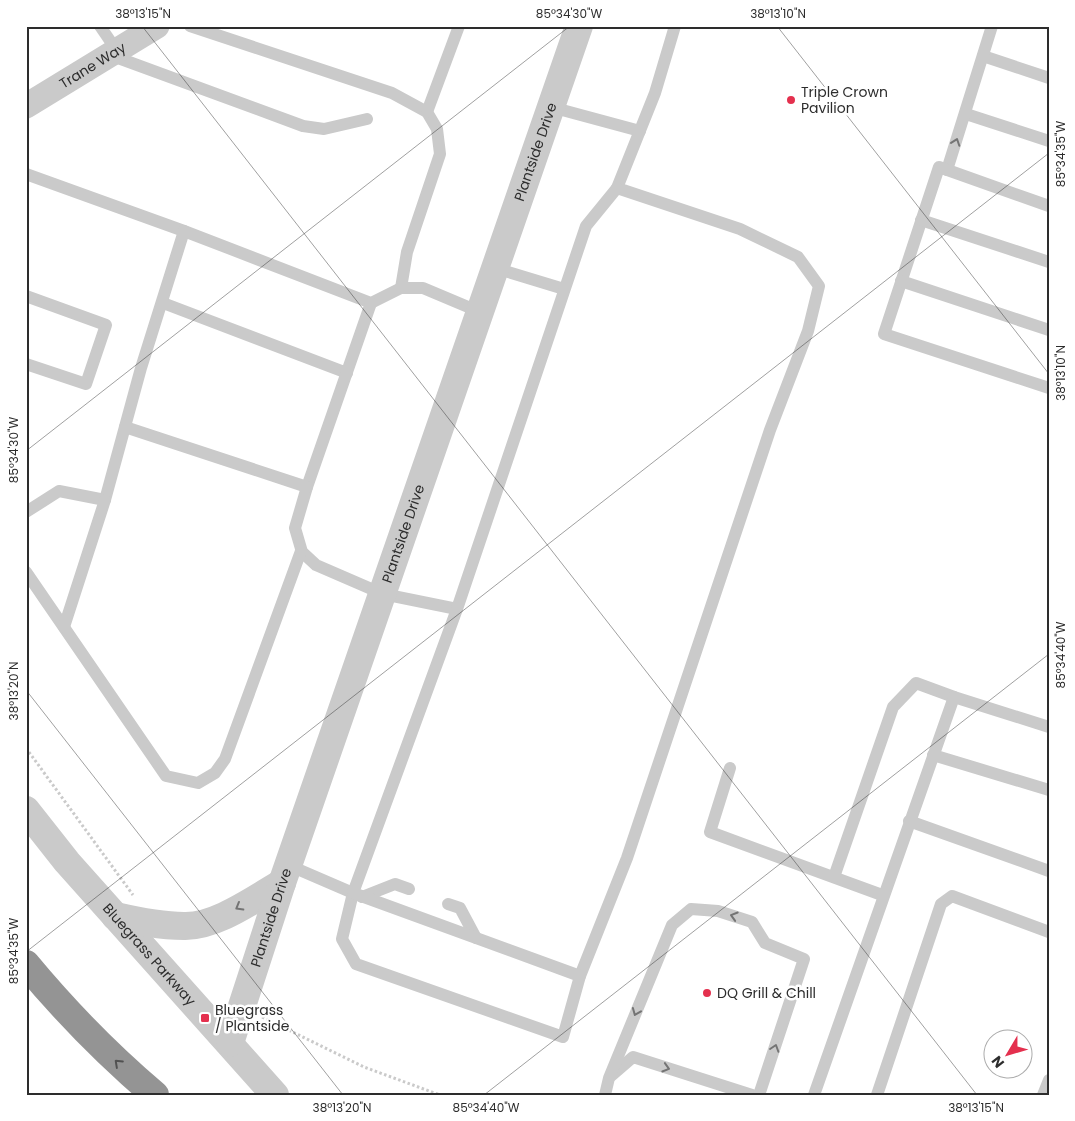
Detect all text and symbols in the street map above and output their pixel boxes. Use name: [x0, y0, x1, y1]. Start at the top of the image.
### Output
text: 38°13'15"N: [115, 5, 171, 22]
text: 85°34'30"W: [536, 5, 602, 22]
text: 38°13'10"N: [750, 5, 806, 22]
street label: Trane Way: [55, 37, 130, 93]
place label: Triple Crown Pavilion: [801, 82, 888, 118]
marker: Triple Crown Pavilion: [785, 94, 797, 106]
street label: Plantside Drive: [509, 100, 562, 204]
text: 85°34'35"W: [1052, 121, 1069, 187]
one-way arrow: [951, 138, 961, 147]
text: 38°13'10"N: [1052, 345, 1069, 401]
text: 85°34'30"W: [5, 417, 22, 483]
street label: Plantside Drive: [377, 481, 429, 586]
text: 85°34'40"W: [1052, 621, 1069, 688]
text: 38°13'20"N: [5, 662, 22, 720]
street label: Plantside Drive: [245, 865, 297, 969]
street label: Bluegrass Parkway: [98, 899, 201, 1010]
one-way arrow: [236, 901, 245, 911]
one-way arrow: [730, 912, 738, 922]
text: 85°34'35"W: [5, 918, 22, 984]
place label: DQ Grill & Chill: [717, 983, 816, 1003]
marker: DQ Grill & Chill: [701, 987, 713, 999]
place label: Bluegrass / Plantside: [215, 1000, 290, 1036]
one-way arrow: [632, 1007, 642, 1016]
marker: Bluegrass / Plantside: [199, 1012, 211, 1024]
north arrow: [982, 1028, 1032, 1078]
one-way arrow: [769, 1045, 779, 1053]
text: N: [987, 1052, 1009, 1072]
one-way arrow: [115, 1060, 124, 1069]
one-way arrow: [662, 1062, 670, 1072]
text: 38°13'20"N: [313, 1099, 371, 1116]
text: 85°34'40"W: [453, 1099, 520, 1116]
text: 38°13'15"N: [948, 1099, 1004, 1116]

